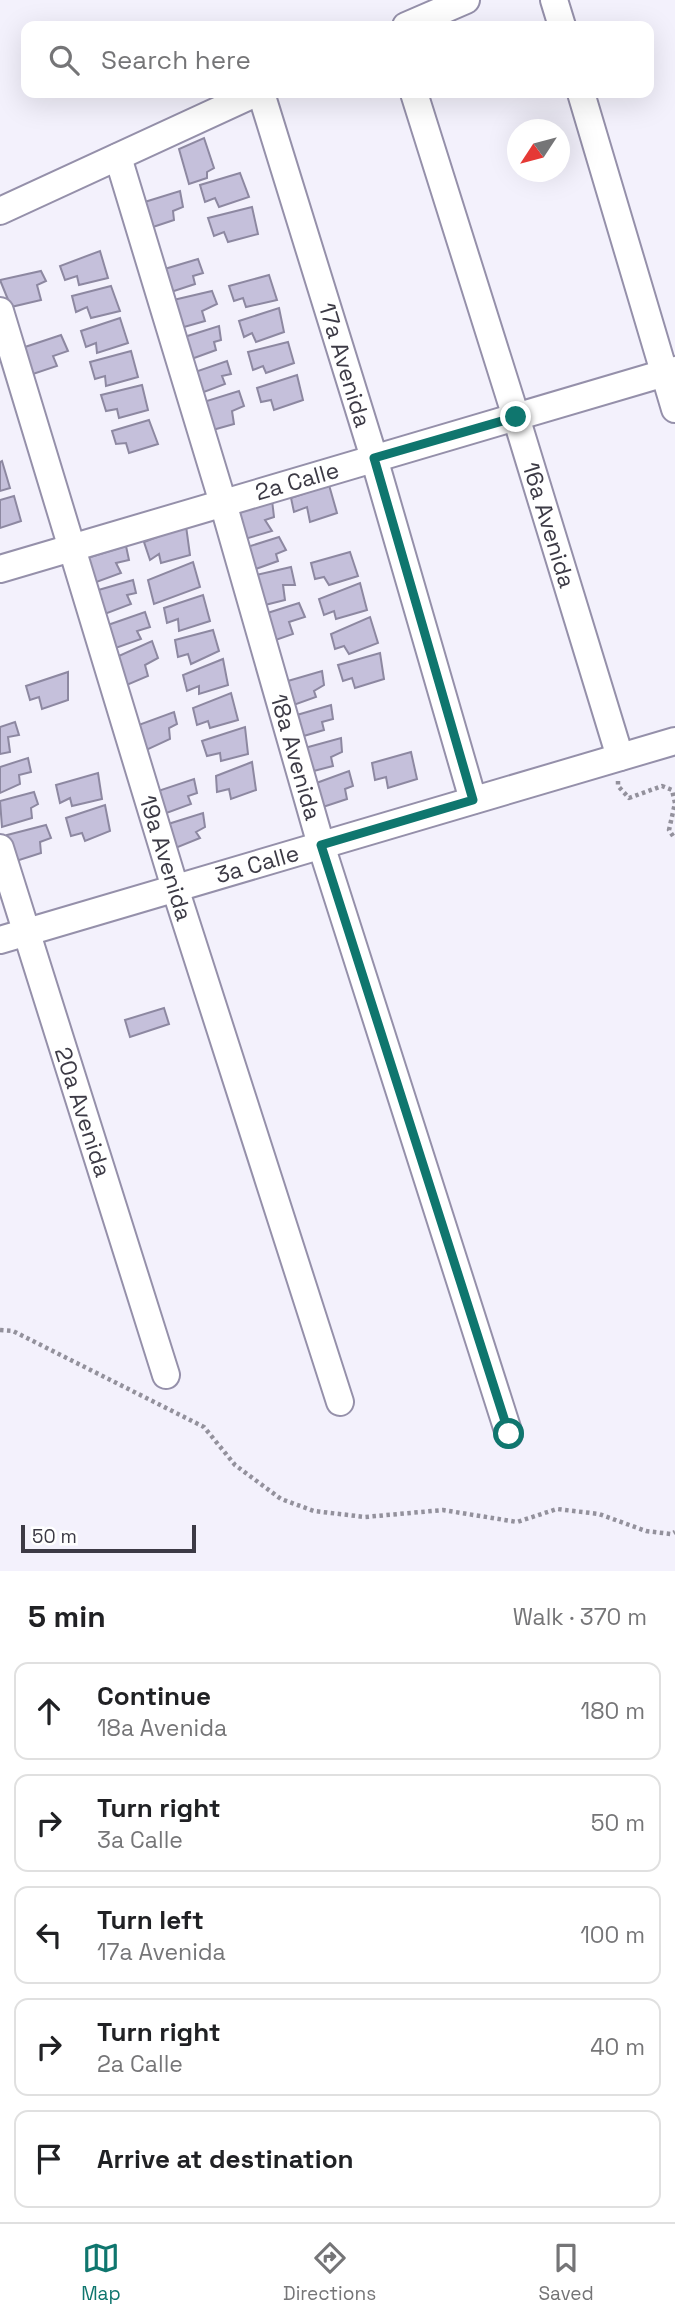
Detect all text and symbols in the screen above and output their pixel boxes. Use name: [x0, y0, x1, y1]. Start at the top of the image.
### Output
search box: [21, 21, 654, 98]
icon: search: [45, 41, 83, 79]
text: Search here: [101, 43, 251, 77]
north arrow: [507, 119, 570, 182]
street label: 17a Avenida: [312, 299, 378, 431]
route end: [500, 401, 531, 432]
street label: 2a Calle: [252, 455, 342, 507]
street label: 16a Avenida: [516, 458, 582, 592]
street label: 18a Avenida: [264, 690, 328, 824]
street label: 19a Avenida: [133, 791, 199, 925]
street label: 3a Calle: [212, 838, 302, 890]
street label: 20a Avenida: [48, 1043, 118, 1181]
route start: [493, 1418, 524, 1449]
scale bar: [21, 1522, 196, 1554]
text: 50 m: [32, 1524, 77, 1549]
text: 5 min: [28, 1597, 106, 1636]
text: Walk · 370 m: [513, 1602, 647, 1632]
text: Continue: [97, 1679, 211, 1713]
icon: ahead: [30, 1692, 68, 1730]
text: 180 m: [581, 1696, 645, 1726]
text: 18a Avenida: [97, 1713, 227, 1743]
text: Turn right: [97, 1791, 221, 1825]
icon: right: [30, 1804, 68, 1842]
text: 50 m: [591, 1808, 645, 1838]
text: 3a Calle: [97, 1825, 183, 1855]
text: Turn left: [97, 1903, 204, 1937]
icon: left: [30, 1916, 68, 1954]
text: 100 m: [580, 1920, 645, 1950]
text: 17a Avenida: [97, 1937, 226, 1967]
text: Turn right: [97, 2015, 221, 2049]
icon: right: [30, 2028, 68, 2066]
text: 40 m: [590, 2032, 645, 2062]
text: 2a Calle: [97, 2049, 183, 2079]
icon: arrive: [30, 2140, 68, 2178]
text: Arrive at destination: [97, 2142, 354, 2176]
tab: Map: [81, 2239, 121, 2306]
tab: Directions: [283, 2239, 376, 2306]
tab: Saved: [538, 2239, 594, 2306]

